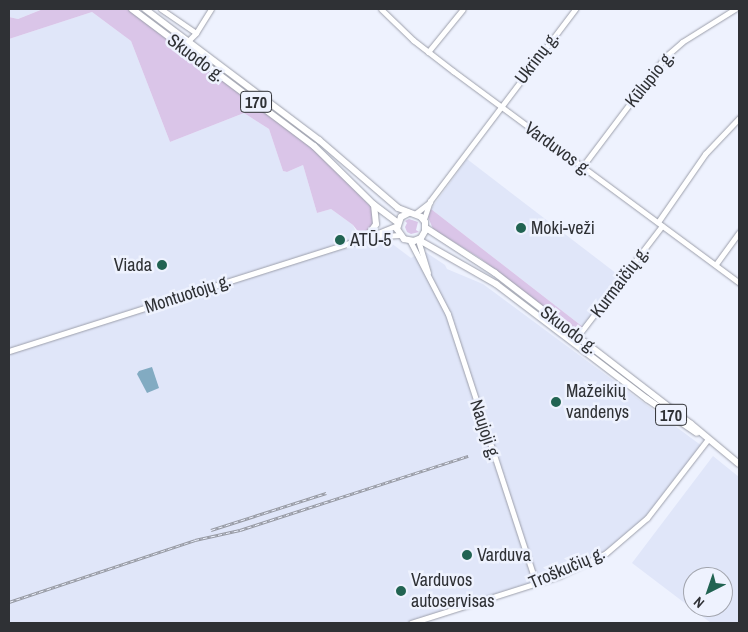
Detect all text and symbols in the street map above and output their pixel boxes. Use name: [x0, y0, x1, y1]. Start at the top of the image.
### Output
street label: Ukrinų g.: [510, 28, 564, 88]
street label: Skuodo g.: [163, 29, 229, 87]
street label: Kūlupio g.: [621, 46, 679, 112]
road number: 170: [240, 88, 272, 115]
street label: Varduvos g.: [520, 117, 596, 181]
place label: Moki-veži: [531, 217, 595, 239]
marker: Moki-veži: [515, 222, 527, 234]
place label: ATŪ-5: [350, 229, 392, 251]
marker: ATŪ-5: [334, 234, 346, 246]
street label: Kurmaičių g.: [586, 242, 654, 322]
place label: Viada: [114, 254, 152, 276]
marker: Viada: [156, 259, 168, 271]
street label: Montuotojų g.: [142, 270, 234, 318]
street label: Skuodo g.: [536, 301, 602, 359]
place label: Mažeikių vandenys: [566, 381, 629, 424]
marker: Mažeikių vandenys: [550, 396, 562, 408]
street label: Naujoji g.: [465, 397, 505, 463]
road number: 170: [655, 402, 687, 428]
street label: Troškučių g.: [526, 542, 608, 594]
place label: Varduva: [477, 544, 531, 566]
marker: Varduva: [461, 549, 473, 561]
north arrow: [683, 567, 733, 617]
place label: Varduvos autoservisas: [411, 570, 495, 612]
marker: Varduvos autoservisas: [395, 585, 407, 597]
text: N: [690, 593, 708, 612]

